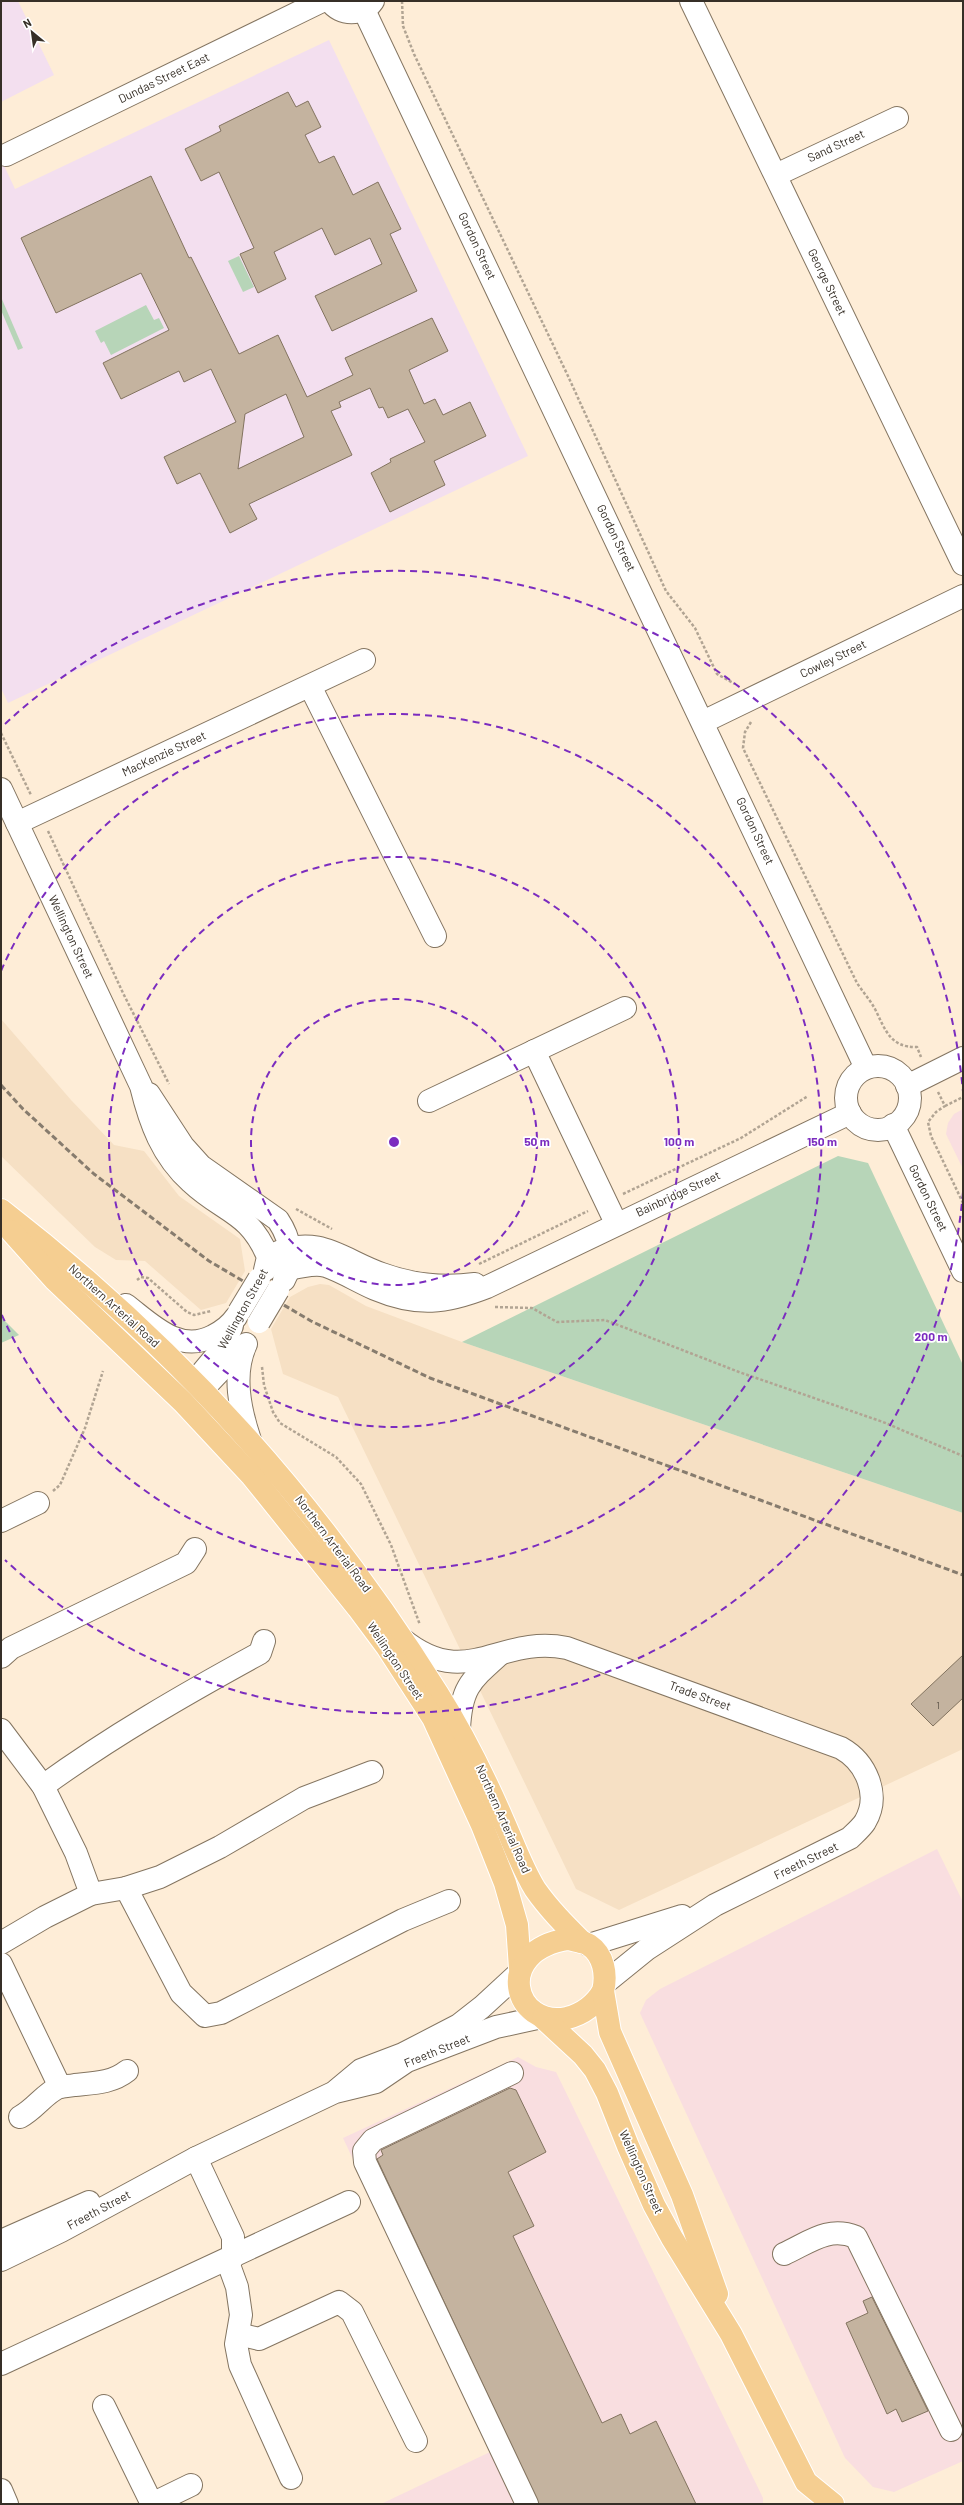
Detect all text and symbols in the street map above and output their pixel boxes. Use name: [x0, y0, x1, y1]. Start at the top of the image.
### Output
north arrow: [12, 12, 52, 52]
text: N: [21, 15, 33, 30]
street label: Dundas Street East: [116, 49, 211, 105]
street label: Sand Street: [805, 126, 866, 164]
street label: Gordon Street: [456, 210, 500, 282]
street label: George Street: [806, 246, 850, 317]
street label: Gordon Street: [595, 502, 639, 573]
street label: Cowley Street: [797, 636, 868, 680]
street label: MacKenzie Street: [119, 728, 208, 779]
street label: Gordon Street: [734, 795, 778, 867]
street label: Wellington Street: [47, 893, 97, 980]
text: 50 m: [524, 1134, 550, 1148]
text: 100 m: [664, 1134, 694, 1148]
text: 150 m: [807, 1134, 837, 1148]
centre of rings: [387, 1135, 401, 1149]
street label: Gordon Street: [907, 1162, 951, 1233]
street label: Bainbridge Street: [633, 1167, 722, 1219]
street label: Northern Arterial Road: [66, 1261, 163, 1350]
street label: Wellington Street: [214, 1266, 270, 1351]
text: 200 m: [915, 1329, 947, 1343]
street label: Northern Arterial Road: [293, 1492, 375, 1594]
street label: Wellington Street: [365, 1619, 427, 1702]
street label: Trade Street: [668, 1677, 733, 1713]
house number: 1: [936, 1699, 940, 1711]
street label: Northern Arterial Road: [474, 1762, 534, 1875]
street label: Freeth Street: [771, 1839, 840, 1882]
street label: Freeth Street: [402, 2031, 472, 2070]
street label: Wellington Street: [617, 2128, 667, 2216]
street label: Freeth Street: [64, 2187, 133, 2232]

